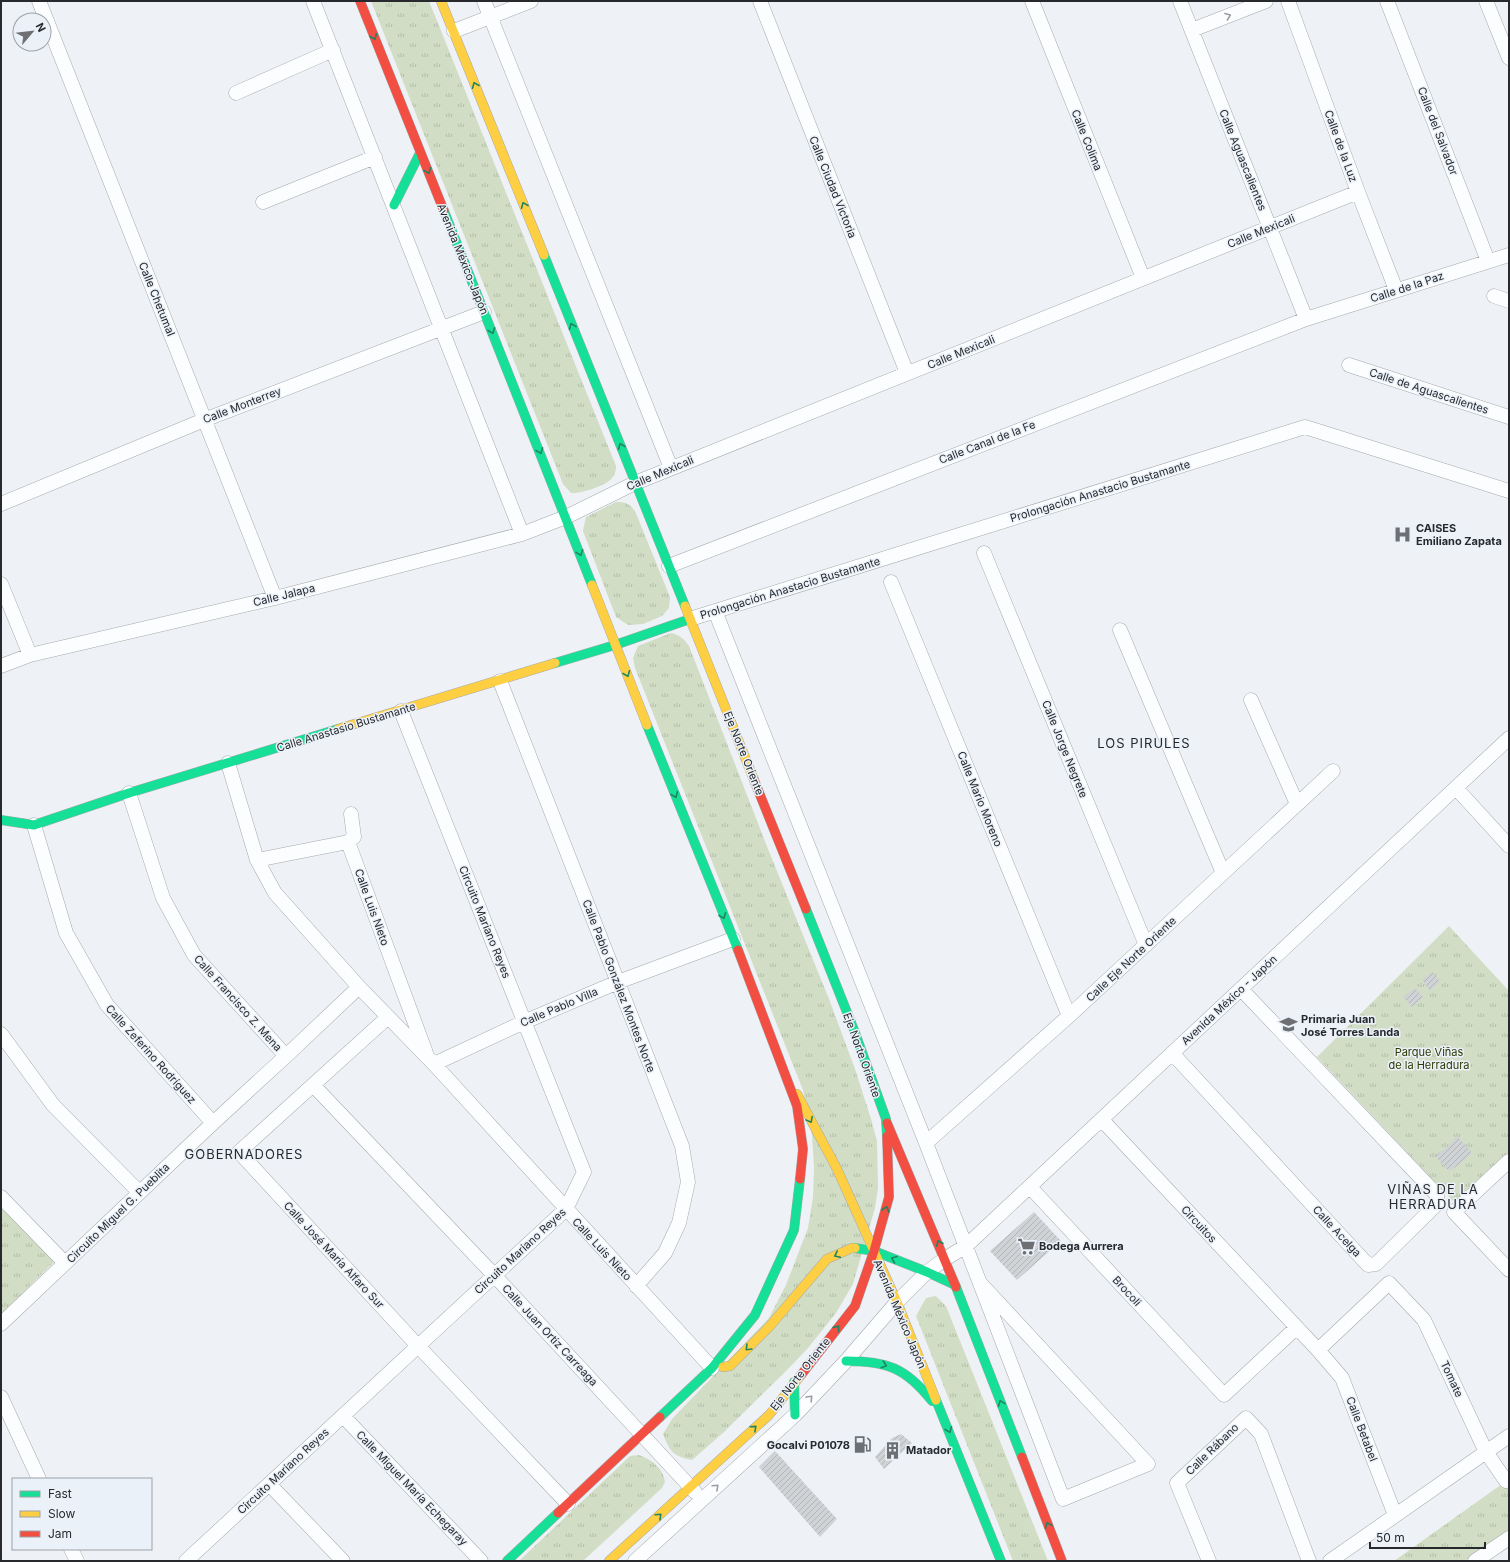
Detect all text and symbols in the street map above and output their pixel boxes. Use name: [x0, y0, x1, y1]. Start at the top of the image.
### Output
north arrow: [12, 12, 52, 52]
one-way arrow: [1224, 12, 1231, 20]
text: N: [33, 20, 49, 34]
one-way arrow: [370, 34, 378, 41]
one-way arrow: [472, 81, 480, 88]
street label: Calle del Salvador: [1415, 85, 1461, 177]
street label: Calle Colima: [1068, 107, 1106, 173]
street label: Calle Aguascalientes: [1216, 107, 1270, 213]
street label: Calle de la Luz: [1321, 108, 1361, 184]
street label: Calle Ciudad Victoria: [806, 134, 860, 240]
one-way arrow: [423, 167, 431, 174]
street label: Avenida México-Japón: [434, 201, 492, 317]
one-way arrow: [520, 202, 528, 209]
street label: Calle Mexicali: [1225, 211, 1297, 251]
street label: Calle Chetumal: [136, 260, 178, 338]
street label: Calle de la Paz: [1368, 269, 1446, 305]
one-way arrow: [569, 322, 577, 329]
one-way arrow: [487, 327, 495, 334]
street label: Calle Mexicali: [925, 332, 997, 372]
street label: Calle de Aguascalientes: [1368, 365, 1491, 417]
street label: Calle Monterrey: [201, 384, 283, 426]
street label: Calle Canal de la Fe: [937, 417, 1037, 467]
one-way arrow: [617, 443, 625, 450]
one-way arrow: [535, 448, 543, 455]
street label: Calle Mexicali: [624, 453, 696, 493]
street label: Prolongación Anastacio Bustamante: [1008, 457, 1192, 525]
place label: CAISES Emiliano Zapata: [1416, 521, 1502, 548]
hospital icon: CAISES Emiliano Zapata: [1393, 524, 1413, 544]
one-way arrow: [575, 550, 583, 557]
street label: Prolongación Anastacio Bustamante: [698, 554, 882, 622]
street label: Calle Jalapa: [252, 581, 316, 609]
one-way arrow: [622, 671, 630, 678]
street label: Calle Jorge Negrete: [1039, 698, 1091, 800]
street label: Calle Anastasio Bustamante: [275, 699, 417, 755]
street label: Eje Norte Oriente: [721, 709, 767, 797]
district label: LOS PIRULES: [1097, 735, 1191, 751]
street label: Calle Mario Moreno: [954, 749, 1006, 849]
one-way arrow: [670, 791, 678, 799]
street label: Circuito Mariano Reyes: [456, 864, 514, 980]
street label: Calle Luis Nieto: [352, 867, 393, 948]
street label: Calle Pablo González Montes Norte: [580, 898, 658, 1074]
one-way arrow: [719, 912, 727, 919]
street label: Calle Eje Norte Oriente: [1083, 914, 1179, 1004]
street label: Calle Francisco Z. Mena: [191, 952, 285, 1054]
street label: Avenida México - Japón: [1178, 952, 1280, 1048]
street label: Calle Pablo Villa: [518, 984, 600, 1030]
street label: Calle Zeferino Rodríguez: [103, 1002, 199, 1106]
street label: Eje Norte Oriente: [840, 1011, 884, 1099]
place label: Primaria Juan José Torres Landa: [1301, 1012, 1400, 1039]
school or university icon: Primaria Juan José Torres Landa: [1278, 1015, 1298, 1035]
park label: Parque Viñas de la Herradura: [1389, 1045, 1469, 1072]
one-way arrow: [806, 1116, 813, 1123]
district label: GOBERNADORES: [185, 1146, 303, 1162]
street label: Circuito Miguel G. Pueblita: [64, 1160, 172, 1266]
district label: VIÑAS DE LA HERRADURA: [1387, 1181, 1479, 1212]
street label: Calle José María Alfaro Sur: [281, 1199, 387, 1311]
street label: Circuitos: [1178, 1202, 1220, 1246]
street label: Calle Acelga: [1310, 1202, 1364, 1260]
street label: Circuito Mariano Reyes: [471, 1205, 569, 1297]
one-way arrow: [881, 1206, 890, 1213]
street label: Calle Luis Nieto: [569, 1215, 635, 1284]
supermarket icon: Bodega Aurrera: [1016, 1236, 1036, 1256]
place label: Bodega Aurrera: [1039, 1239, 1124, 1253]
one-way arrow: [935, 1240, 943, 1247]
one-way arrow: [834, 1250, 841, 1258]
one-way arrow: [890, 1256, 898, 1264]
street label: Avenida México Japón: [871, 1257, 929, 1371]
street label: Brocoli: [1110, 1273, 1144, 1309]
street label: Calle Juan Ortiz Carreaga: [499, 1281, 601, 1389]
one-way arrow: [833, 1325, 840, 1332]
street label: Eje Norte Oriente: [767, 1335, 833, 1413]
one-way arrow: [745, 1343, 753, 1351]
street label: Tomate: [1438, 1359, 1466, 1399]
one-way arrow: [881, 1360, 888, 1369]
one-way arrow: [806, 1395, 813, 1403]
street label: Calle Betabel: [1343, 1395, 1381, 1463]
one-way arrow: [998, 1400, 1006, 1407]
street label: Calle Rábano: [1183, 1420, 1242, 1478]
street label: Circuito Mariano Reyes: [234, 1425, 332, 1517]
one-way arrow: [749, 1425, 757, 1432]
one-way arrow: [944, 1427, 952, 1434]
street label: Calle Miguel María Echegaray: [353, 1428, 471, 1548]
fuel station icon: Gocalvi P01078: [853, 1435, 873, 1455]
place label: Gocalvi P01078: [767, 1438, 850, 1452]
building icon: Matador: [883, 1440, 903, 1460]
place label: Matador: [906, 1443, 952, 1457]
legend: [12, 1478, 152, 1550]
one-way arrow: [711, 1484, 719, 1492]
text: Fast: [48, 1486, 72, 1501]
text: Slow: [48, 1506, 76, 1521]
one-way arrow: [654, 1513, 661, 1520]
one-way arrow: [1045, 1521, 1053, 1529]
scale bar: [1370, 1524, 1485, 1550]
text: Jam: [48, 1526, 72, 1541]
text: 50 m: [1376, 1530, 1405, 1545]

